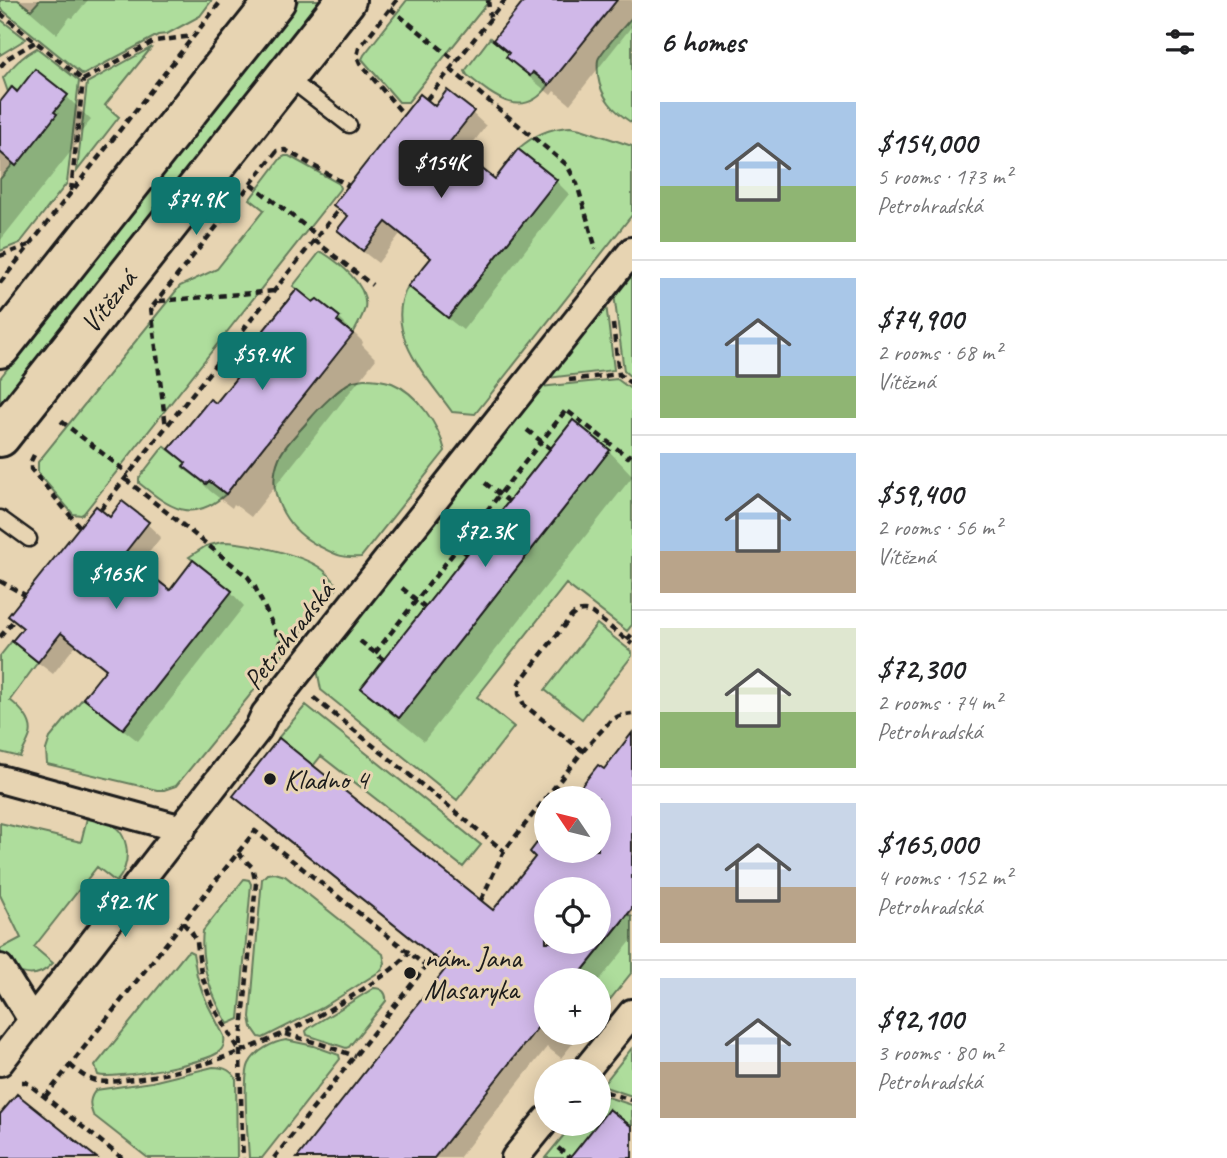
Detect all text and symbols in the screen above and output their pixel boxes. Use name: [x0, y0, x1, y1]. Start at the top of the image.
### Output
text: 6 homes: [660, 23, 745, 61]
icon: filters: [1161, 23, 1199, 61]
text: $154,000: [877, 124, 977, 162]
icon: home: [716, 130, 800, 214]
pin: $154K: [392, 140, 490, 200]
text: $154K: [415, 148, 467, 177]
text: 5 rooms · 173 m²: [877, 162, 1012, 191]
pin: $74.9K: [139, 177, 253, 237]
text: $74.9K: [167, 185, 225, 214]
text: Petrohradská: [877, 191, 982, 220]
street label: Vítězná: [73, 260, 146, 340]
text: $74,900: [877, 300, 963, 338]
icon: home: [716, 306, 800, 390]
pin: $59.4K: [205, 332, 319, 392]
text: 2 rooms · 68 m²: [877, 338, 1001, 367]
text: $59.4K: [234, 340, 291, 369]
text: Vítězná: [877, 367, 935, 396]
text: $59,400: [877, 475, 963, 513]
icon: home: [716, 481, 800, 565]
pin: $72.3K: [428, 510, 542, 569]
text: 2 rooms · 56 m²: [877, 513, 1001, 542]
text: $72.3K: [456, 517, 514, 546]
text: Vítězná: [877, 542, 935, 571]
pin: $165K: [67, 552, 165, 611]
text: $165K: [89, 559, 143, 588]
street label: Petrohradská: [235, 572, 343, 697]
text: $72,300: [877, 650, 964, 688]
icon: home: [716, 656, 800, 740]
text: 2 rooms · 74 m²: [877, 688, 1001, 717]
text: Petrohradská: [877, 717, 982, 746]
place label: Kladno 4: [284, 762, 370, 797]
marker: Kladno 4: [262, 771, 278, 787]
north arrow: [534, 786, 611, 863]
map controls: [534, 786, 611, 1136]
text: $165,000: [877, 825, 978, 863]
icon: home: [716, 831, 800, 915]
text: 4 rooms · 152 m²: [877, 863, 1012, 892]
button: locate: [534, 877, 611, 954]
pin: $92.1K: [68, 880, 182, 939]
text: $92.1K: [96, 887, 154, 916]
text: Petrohradská: [877, 892, 982, 921]
place label: nám. Jana Masaryka: [424, 940, 523, 1007]
marker: nám. Jana Masaryka: [402, 965, 418, 981]
button: +: [534, 968, 611, 1045]
text: $92,100: [877, 1000, 964, 1038]
icon: home: [716, 1006, 800, 1090]
text: 3 rooms · 80 m²: [877, 1038, 1001, 1067]
button: −: [534, 1059, 611, 1136]
text: Petrohradská: [877, 1067, 982, 1096]

